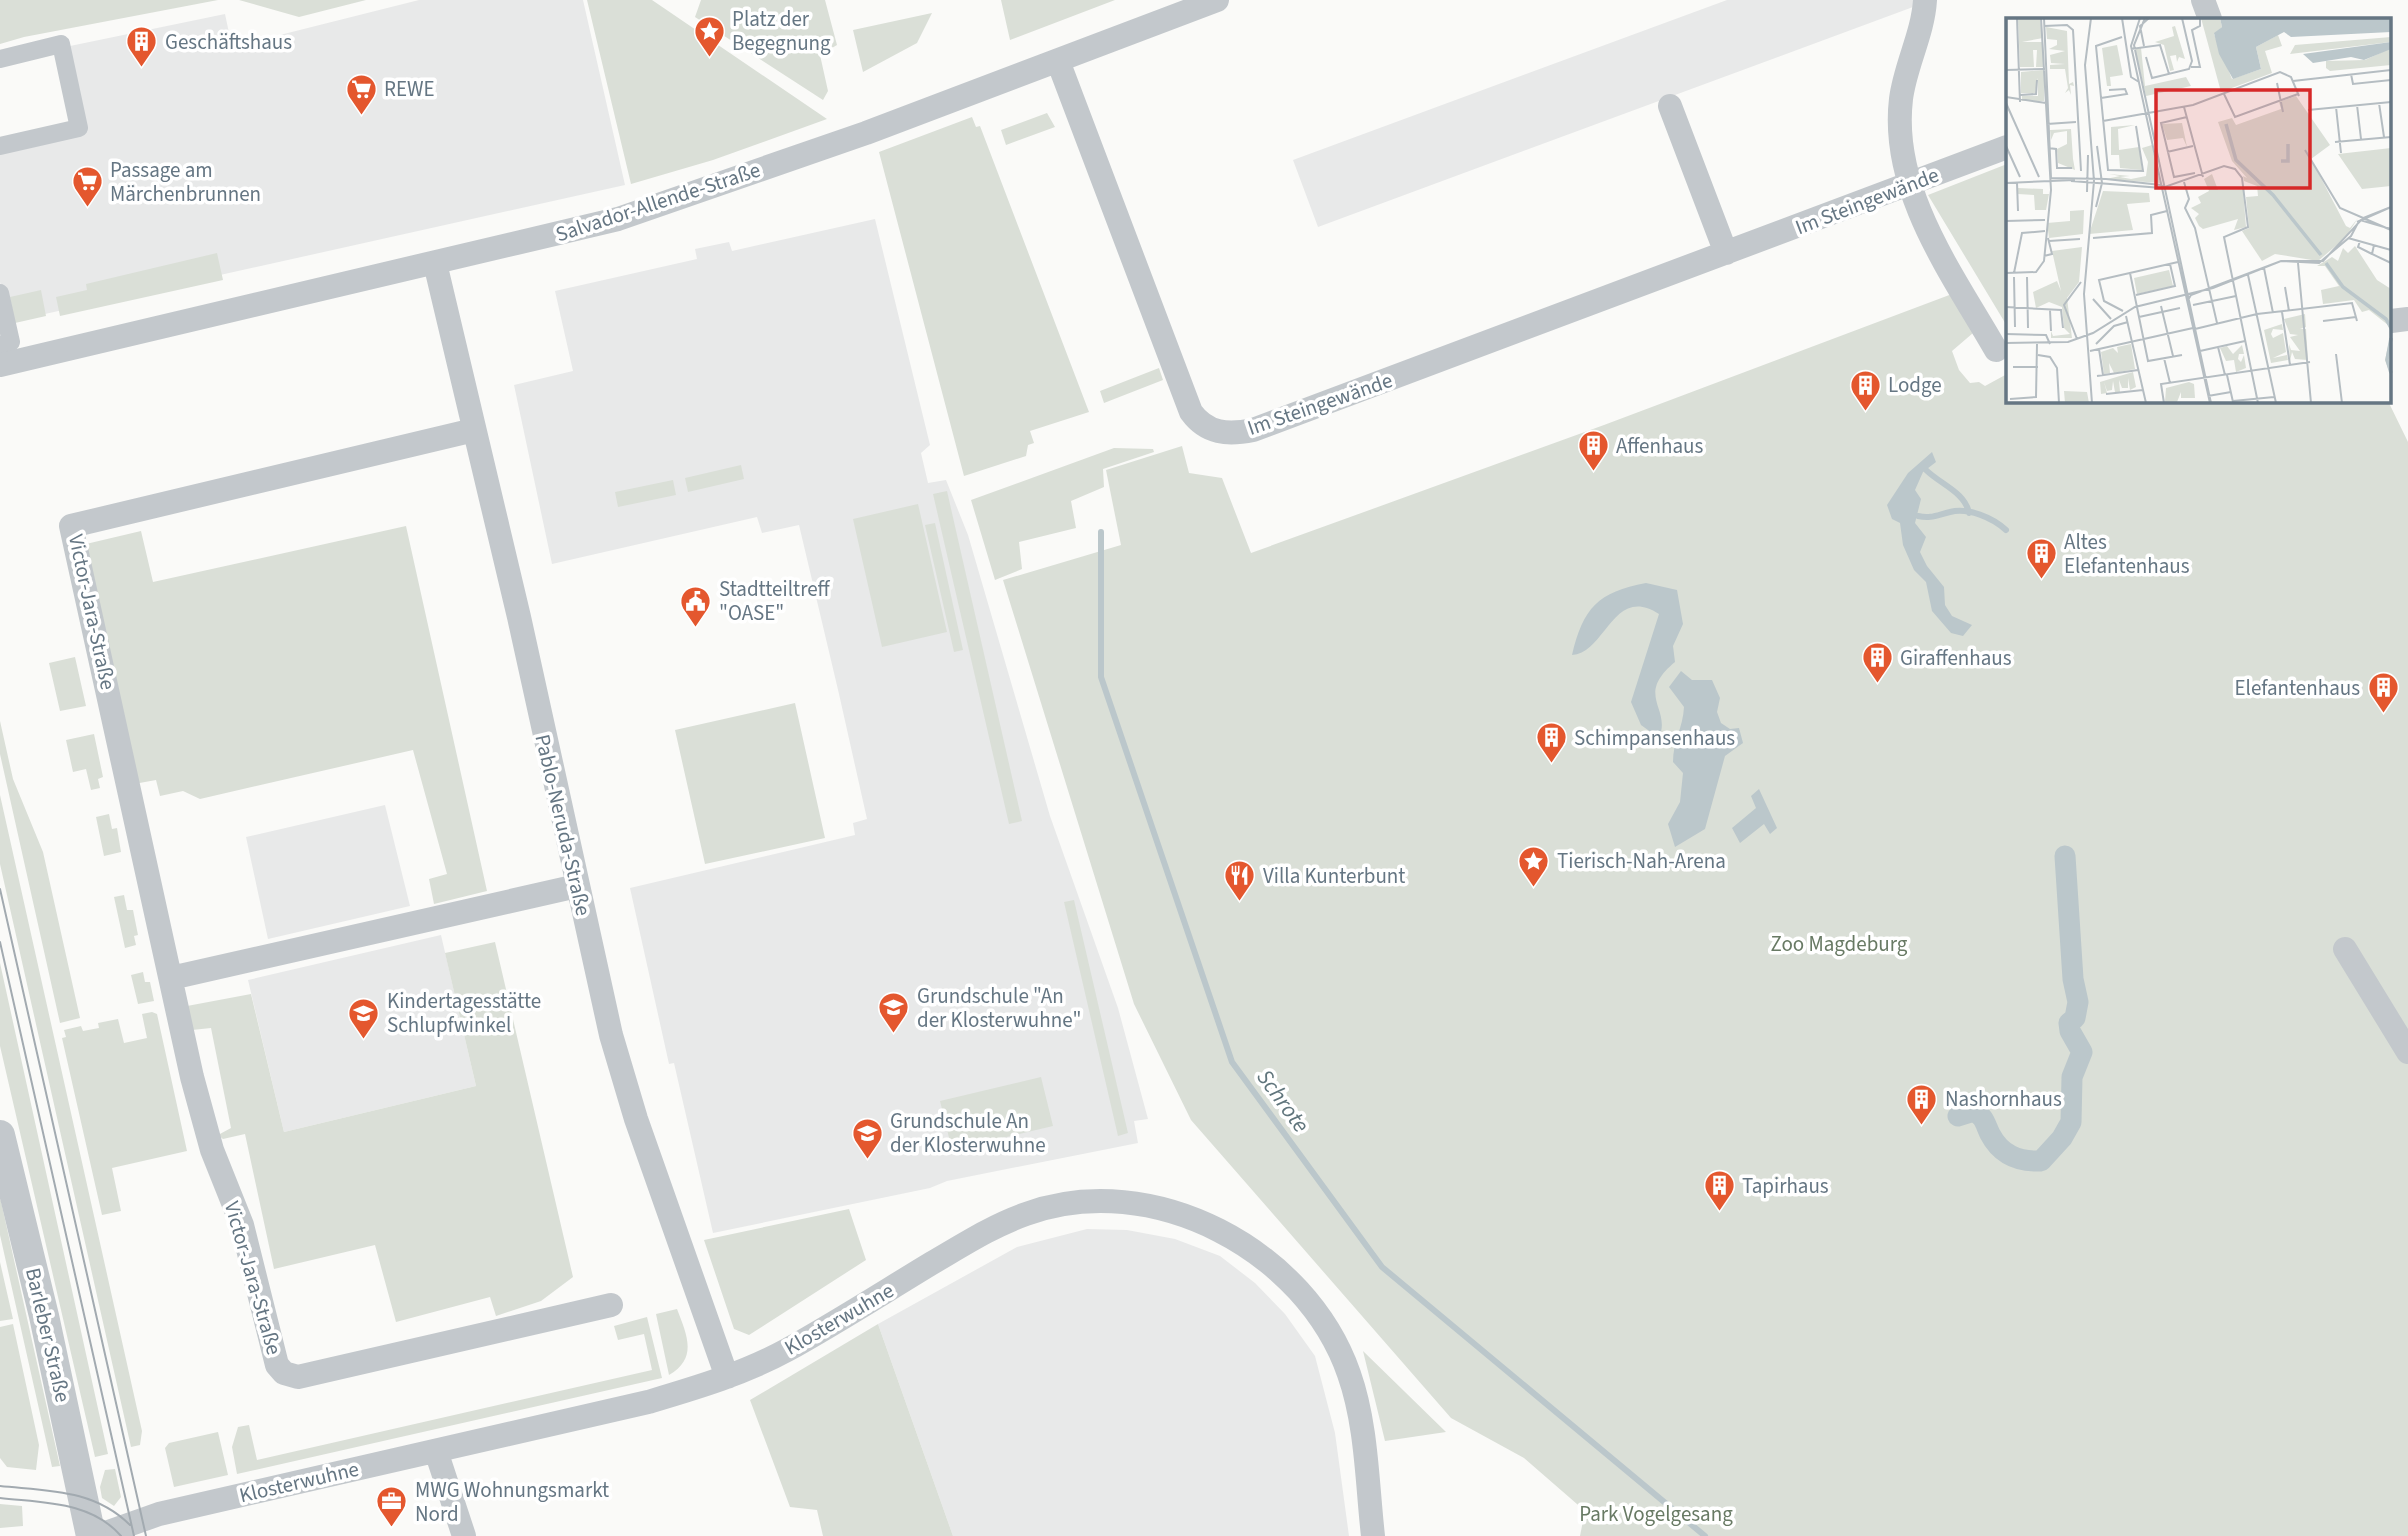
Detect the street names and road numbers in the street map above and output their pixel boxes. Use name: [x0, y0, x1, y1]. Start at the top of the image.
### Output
street label: Salvador-Allende-Straße: [552, 155, 764, 249]
street label: Im Steingewände: [1791, 160, 1943, 242]
street label: Im Steingewände: [1243, 365, 1397, 443]
street label: Victor-Jara-Straße: [61, 531, 123, 693]
street label: Pablo-Neruda-Straße: [528, 731, 598, 919]
street label: Victor-Jara-Straße: [217, 1198, 289, 1358]
street label: Barleber Straße: [18, 1265, 78, 1405]
street label: Klosterwuhne: [779, 1276, 899, 1362]
street label: Klosterwuhne: [236, 1454, 362, 1510]

